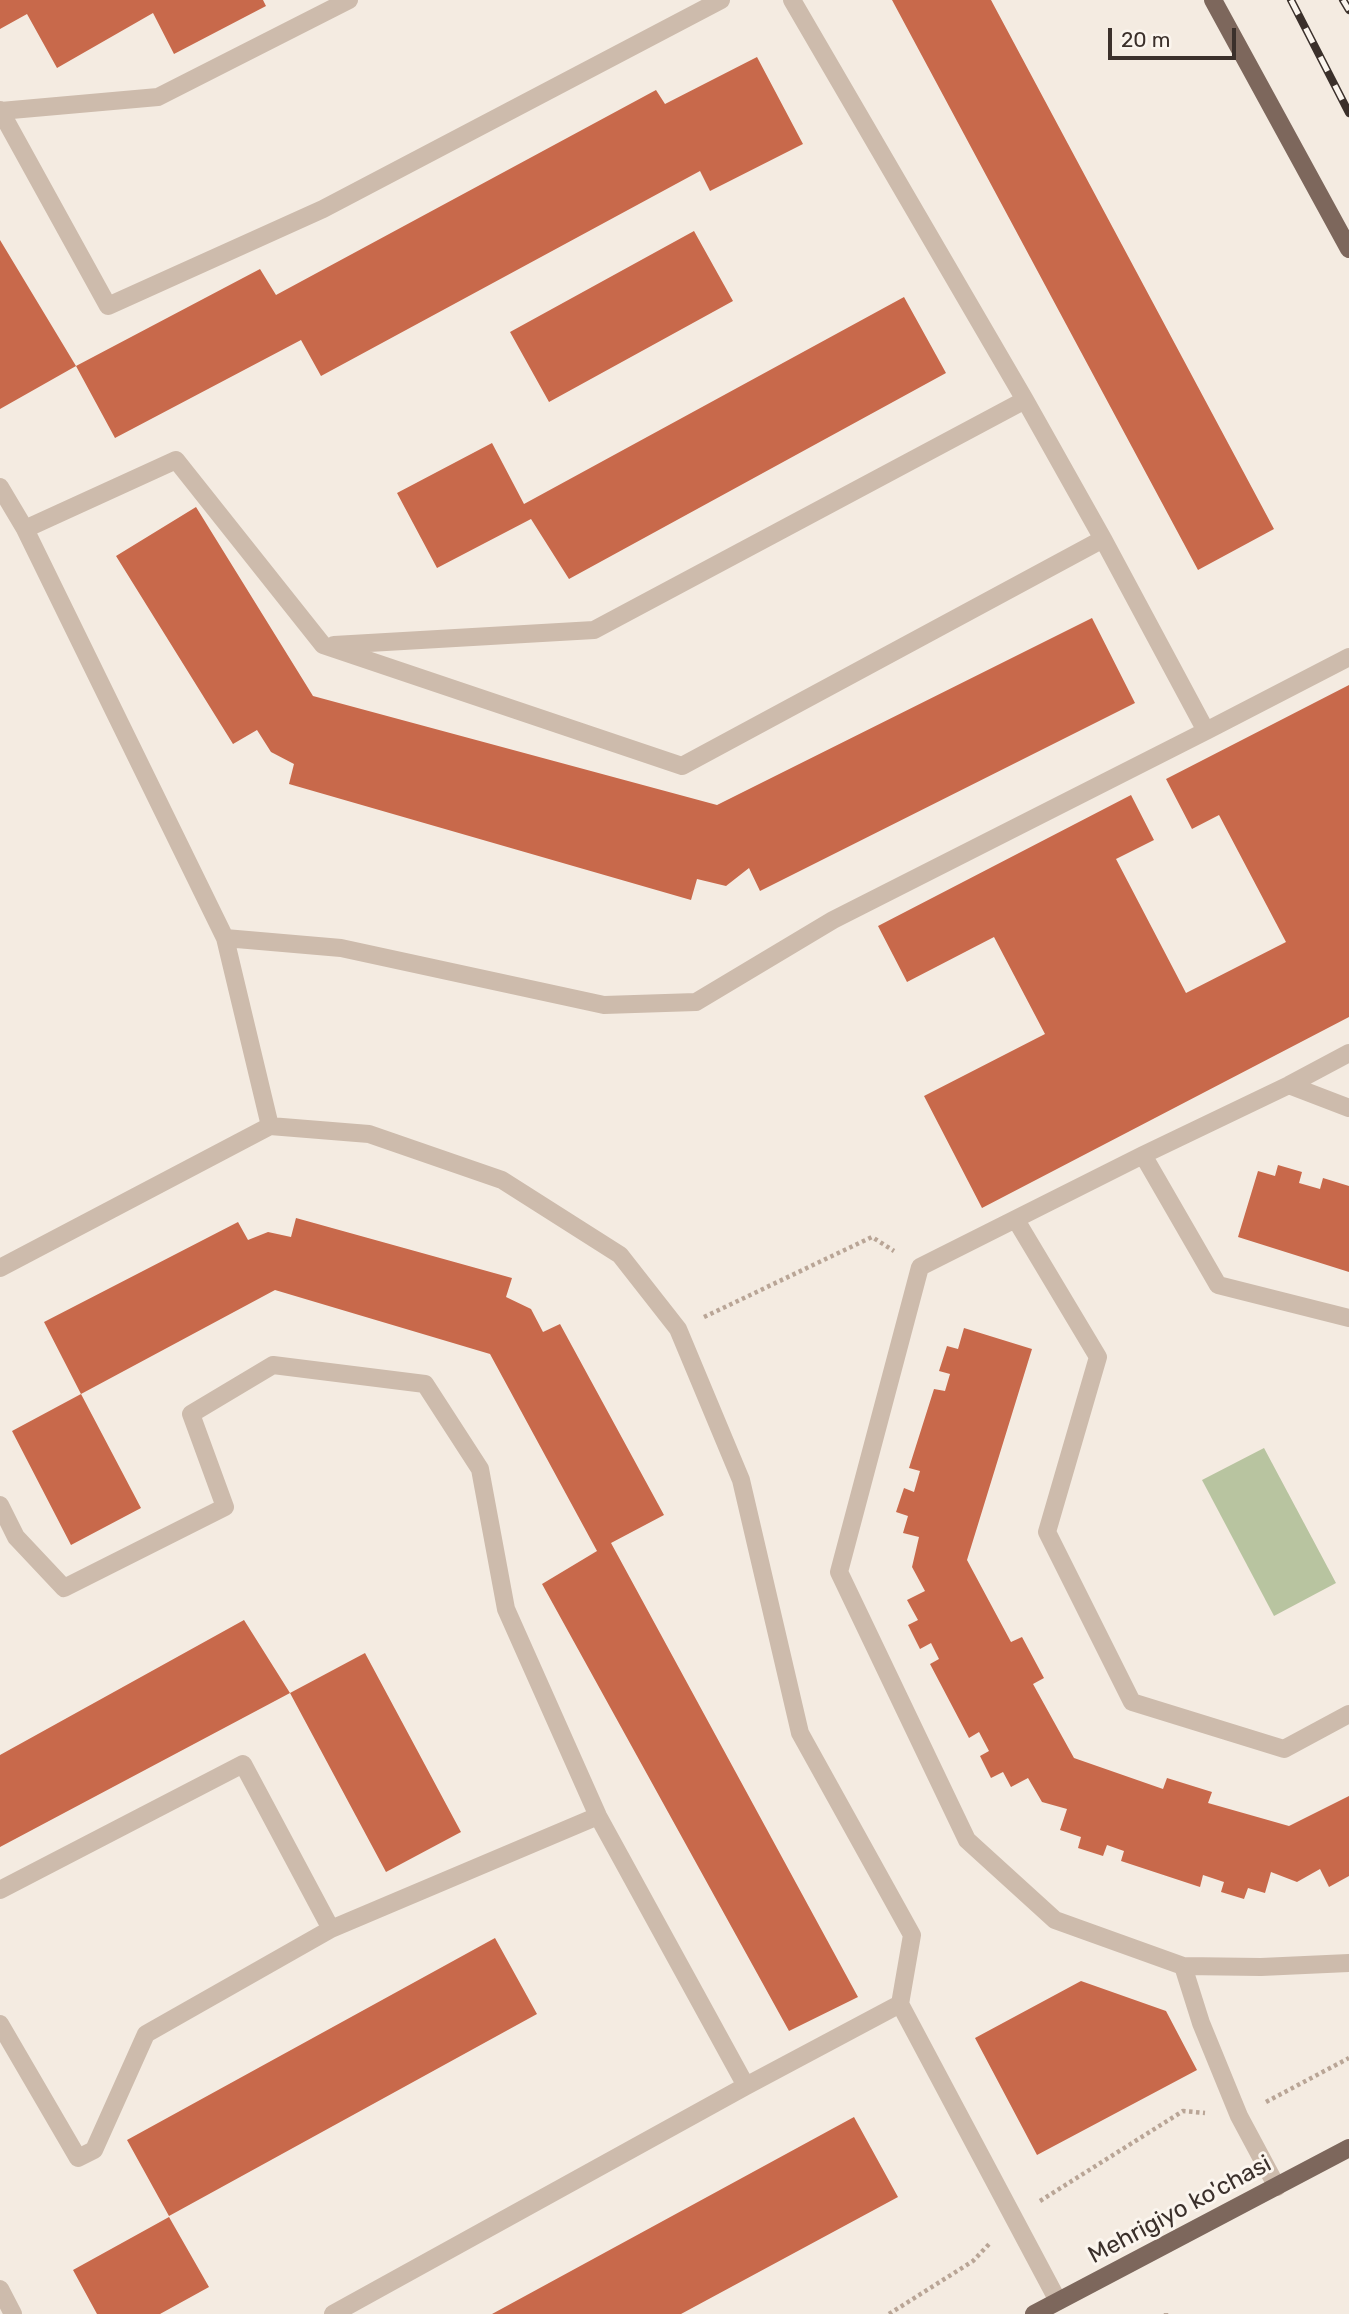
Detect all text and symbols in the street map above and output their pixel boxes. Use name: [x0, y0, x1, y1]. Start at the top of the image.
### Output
scale bar: [1111, 14, 1239, 58]
text: 20 m: [1121, 27, 1170, 52]
street label: Mehrigiyo ko'chasi: [1084, 2150, 1276, 2270]

